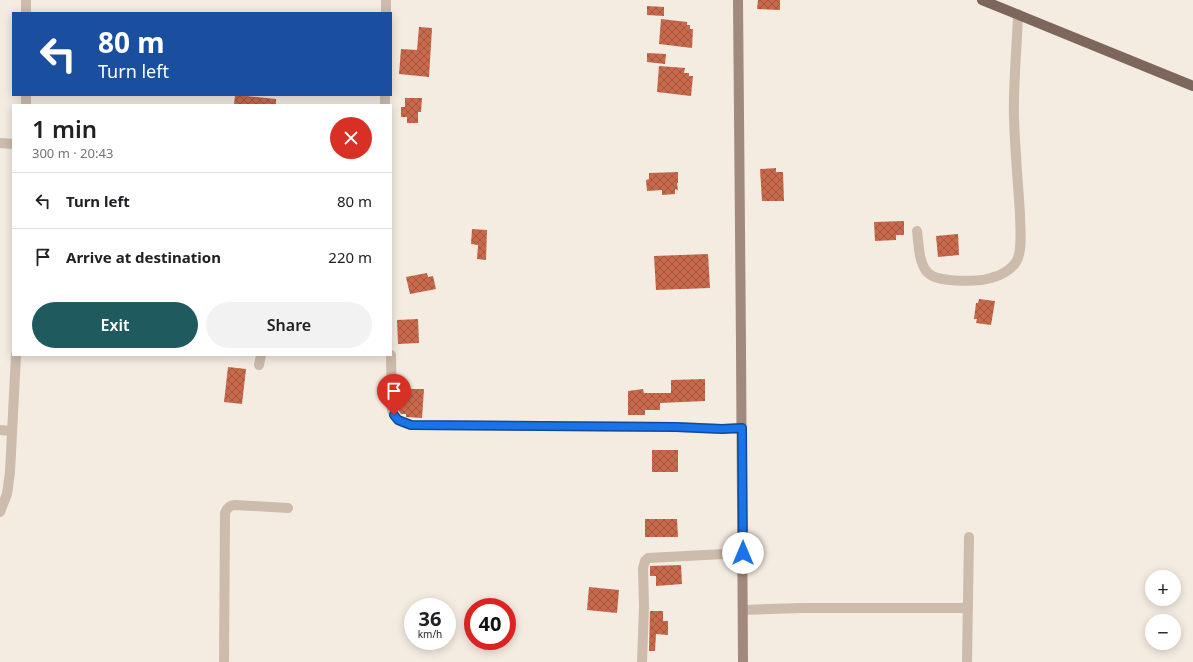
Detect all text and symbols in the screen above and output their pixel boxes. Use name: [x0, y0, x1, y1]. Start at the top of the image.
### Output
text: 80 m: [98, 23, 165, 61]
icon: left: [32, 28, 84, 80]
text: Turn left: [98, 59, 169, 83]
text: 1 min: [32, 112, 97, 145]
button: close: [330, 117, 372, 159]
text: 300 m · 20:43: [32, 144, 113, 162]
icon: left: [32, 190, 54, 212]
text: Turn left: [66, 191, 130, 211]
text: 80 m: [337, 191, 372, 211]
icon: arrive: [32, 246, 54, 268]
text: Arrive at destination: [66, 247, 221, 267]
text: 220 m: [328, 247, 372, 267]
button: Exit: [32, 302, 198, 348]
button: Share: [206, 302, 372, 348]
pin: [377, 374, 411, 415]
icon: arrive: [383, 380, 405, 402]
position arrow: [722, 532, 764, 574]
map controls: [1145, 570, 1181, 650]
button: +: [1145, 570, 1181, 606]
speed limit sign: 40: [464, 598, 516, 650]
text: 36: [419, 605, 441, 632]
button: −: [1145, 614, 1181, 650]
text: km/h: [418, 627, 442, 641]

